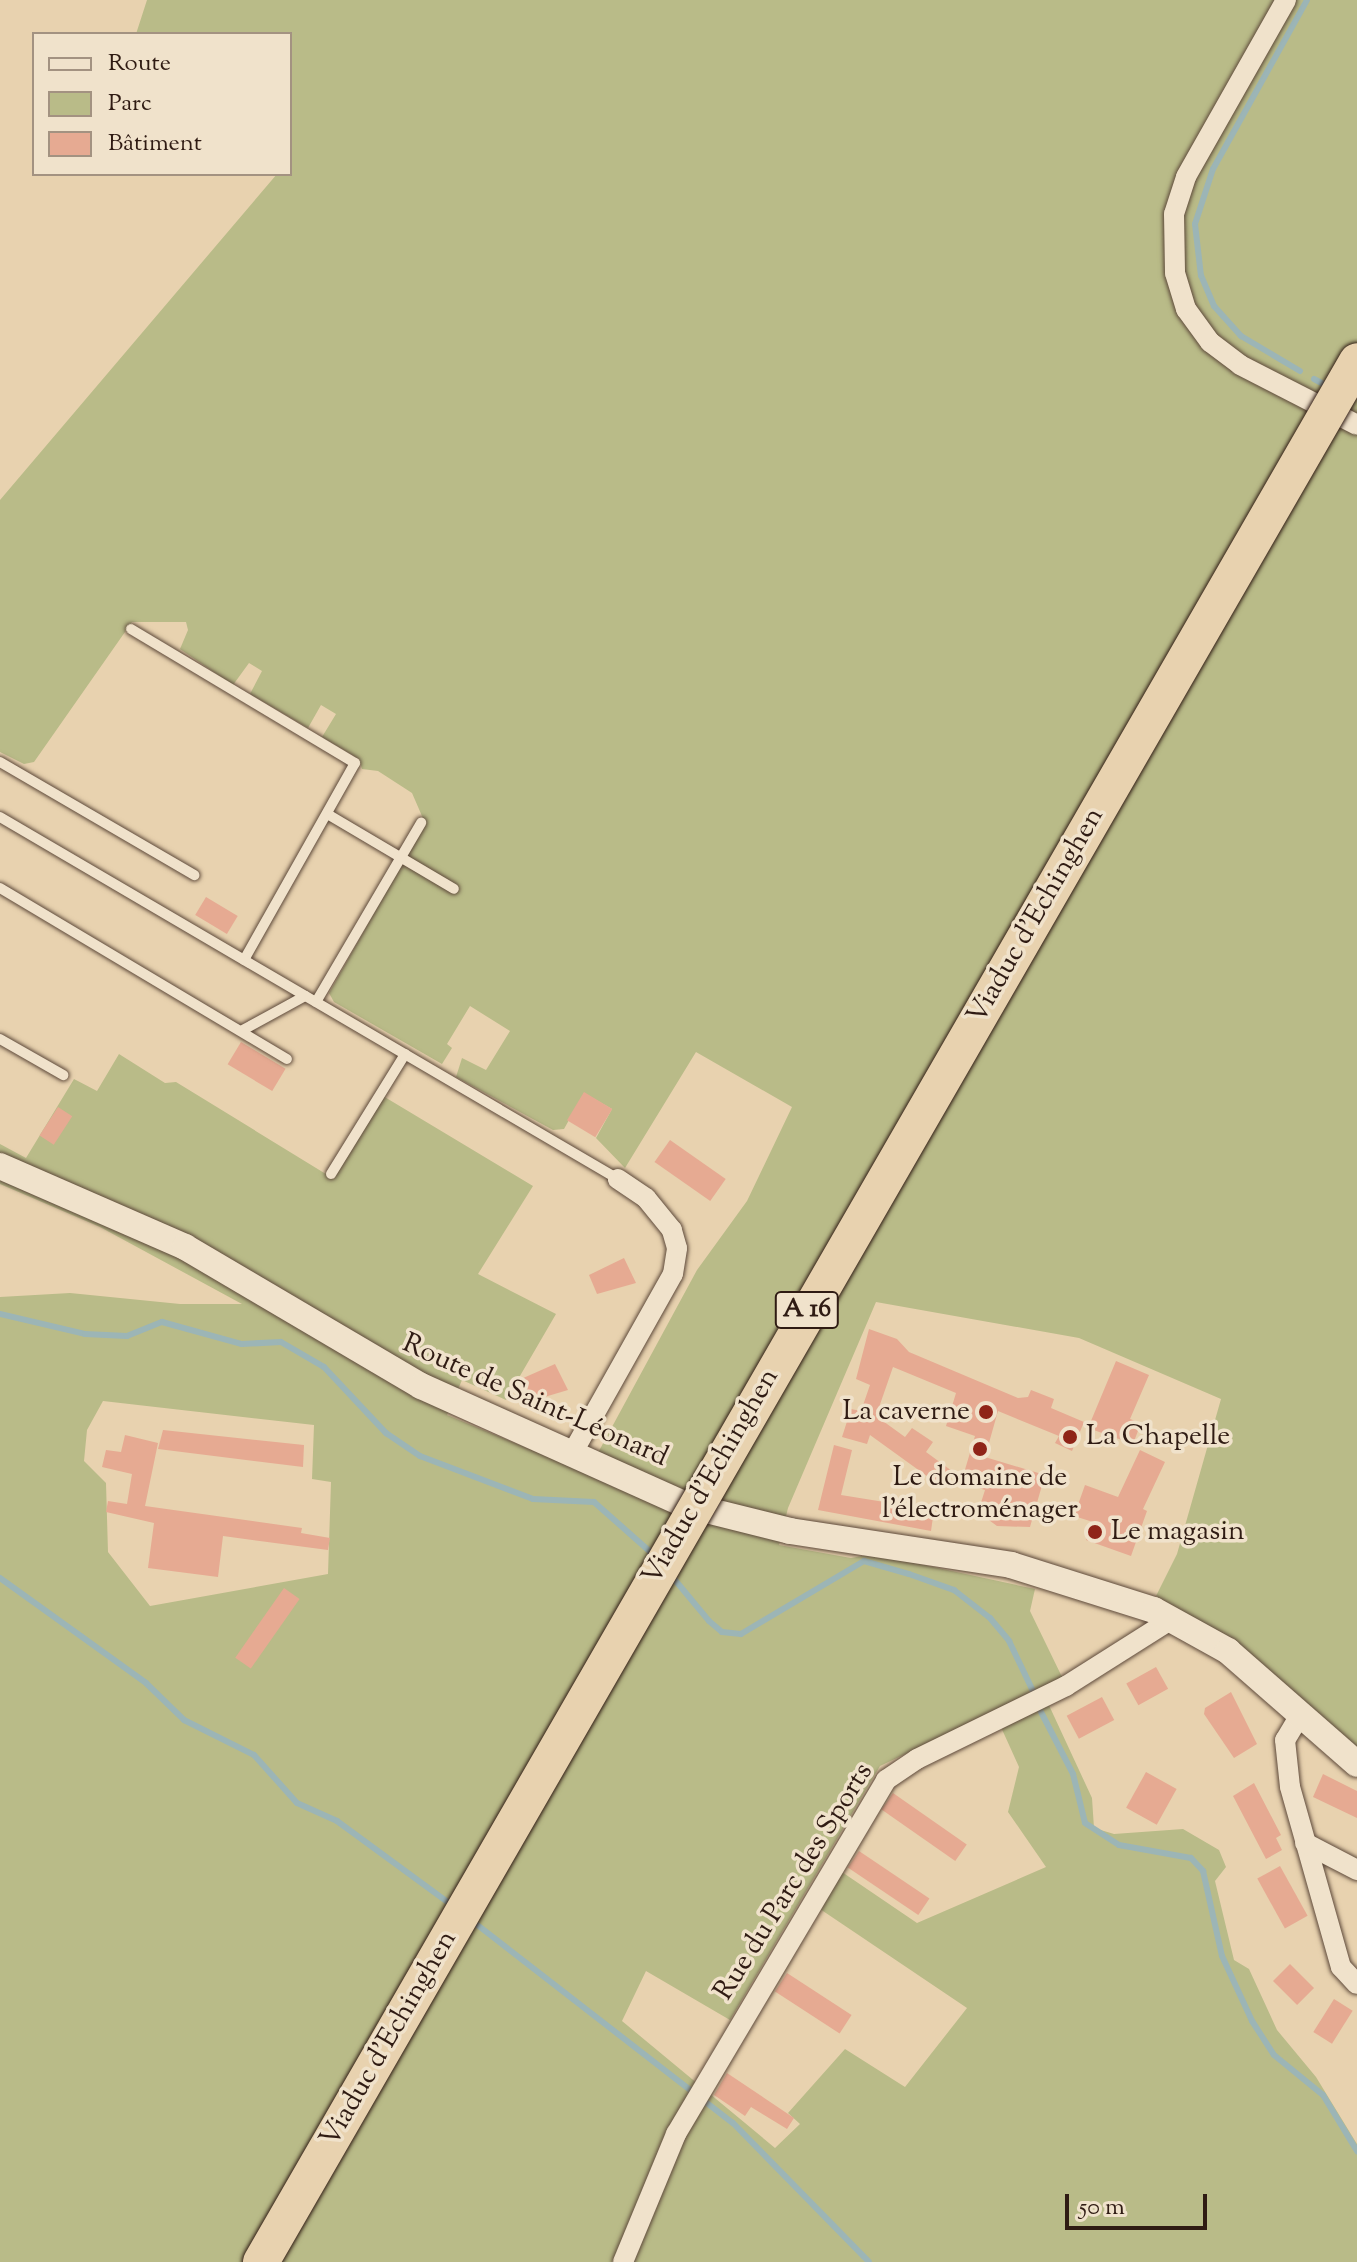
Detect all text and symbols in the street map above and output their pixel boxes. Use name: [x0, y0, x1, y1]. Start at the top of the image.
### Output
legend: [32, 32, 292, 176]
text: Route: [108, 47, 171, 81]
text: Parc: [108, 87, 152, 121]
text: Bâtiment: [108, 127, 202, 161]
street label: Viaduc d'Echinghen: [960, 802, 1112, 1030]
road number: A 16: [773, 1288, 841, 1332]
street label: Route de Saint-Léonard: [397, 1327, 673, 1475]
street label: Viaduc d'Echinghen: [635, 1363, 787, 1591]
place label: La caverne: [842, 1395, 970, 1429]
marker: La caverne: [977, 1403, 995, 1421]
place label: La Chapelle: [1086, 1420, 1230, 1454]
marker: La Chapelle: [1061, 1428, 1079, 1446]
marker: Le domaine de l'électroménager: [971, 1440, 989, 1458]
place label: Le domaine de l'électroménager: [882, 1461, 1078, 1527]
place label: Le magasin: [1111, 1515, 1245, 1549]
marker: Le magasin: [1086, 1523, 1104, 1541]
street label: Rue du Parc des Sports: [707, 1757, 881, 2007]
street label: Viaduc d'Echinghen: [313, 1925, 465, 2153]
scale bar: [1069, 2178, 1211, 2228]
text: 50 m: [1079, 2191, 1125, 2225]

